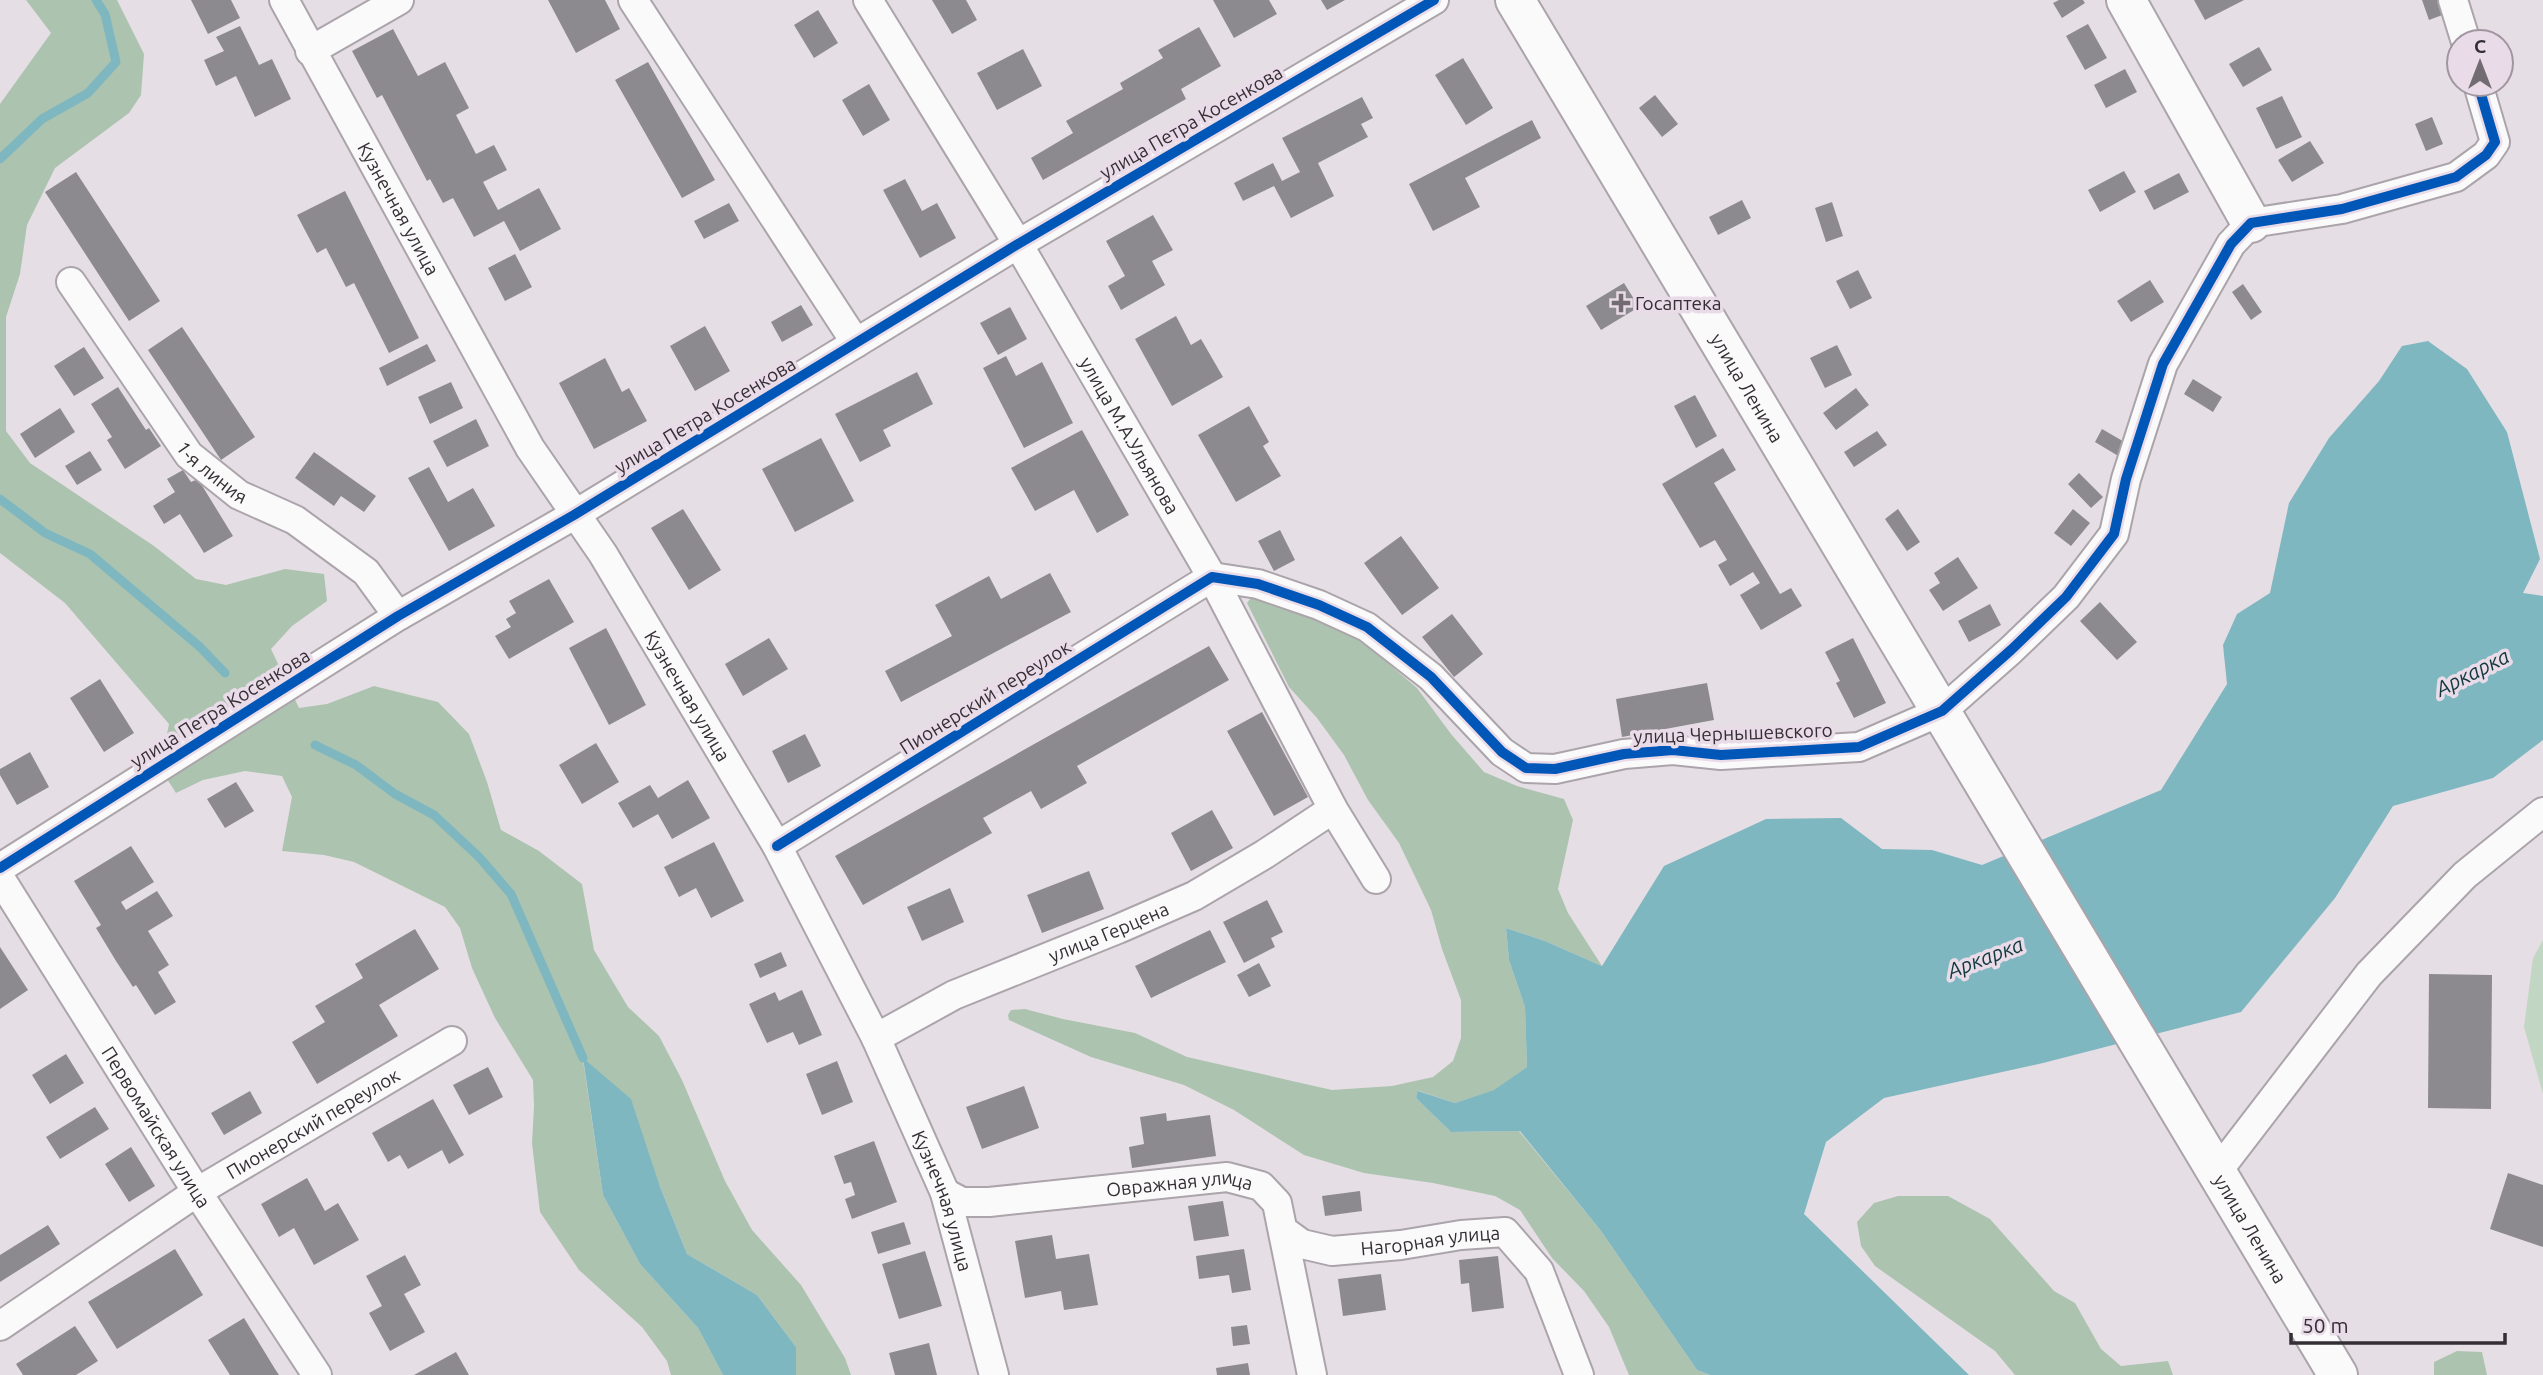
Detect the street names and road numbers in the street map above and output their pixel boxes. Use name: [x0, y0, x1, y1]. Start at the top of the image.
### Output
street label: улица Петра Косенкова: [1096, 61, 1286, 183]
street label: Кузнечная улица: [353, 138, 444, 279]
street label: улица Ленина: [1706, 329, 1788, 446]
street label: улица Петра Косенкова: [610, 352, 800, 478]
street label: улица М.А.Ульянова: [1075, 353, 1184, 518]
street label: 1-я линия: [172, 437, 250, 508]
street label: Кузнечная улица: [640, 627, 735, 765]
street label: Пионерский переулок: [895, 635, 1075, 759]
street label: улица Петра Косенкова: [126, 644, 314, 772]
street label: улица Чернышевского: [1633, 719, 1833, 747]
street label: улица Герцена: [1045, 897, 1172, 967]
street label: Первомайская улица: [97, 1042, 215, 1212]
street label: Пионерский переулок: [222, 1063, 404, 1183]
street label: Кузнечная улица: [907, 1127, 977, 1274]
street label: Овражная улица: [1105, 1165, 1255, 1201]
street label: улица Ленина: [2209, 1170, 2292, 1287]
street label: Нагорная улица: [1360, 1221, 1501, 1259]

